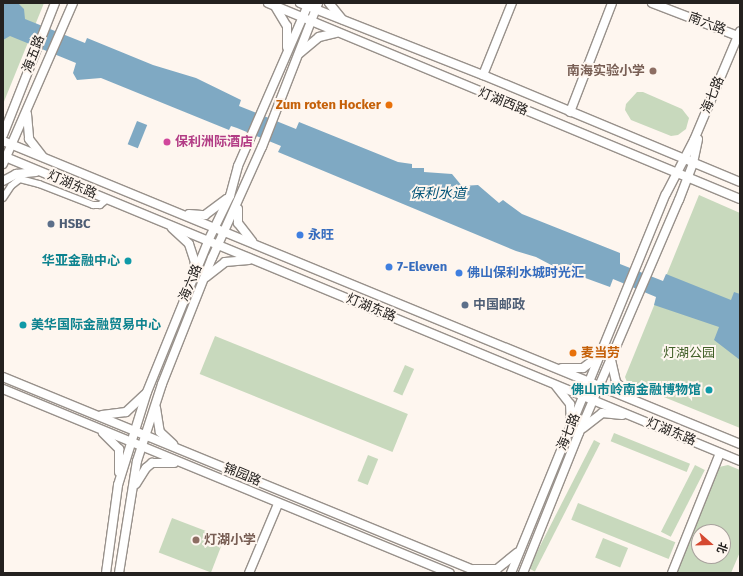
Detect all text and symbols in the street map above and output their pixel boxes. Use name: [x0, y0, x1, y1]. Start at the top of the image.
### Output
street label: 南六路: [686, 10, 728, 38]
street label: 海五路: [20, 33, 48, 75]
place label: 南海实验小学: [567, 63, 645, 79]
marker: 南海实验小学: [648, 66, 658, 76]
street label: 海七路: [698, 74, 728, 116]
street label: 灯湖西路: [476, 85, 530, 119]
place label: Zum roten Hocker: [276, 97, 381, 113]
marker: Zum roten Hocker: [384, 100, 394, 110]
place label: 保利洲际酒店: [175, 134, 253, 150]
marker: 保利洲际酒店: [162, 137, 172, 147]
street label: 灯湖东路: [45, 168, 99, 202]
water label: 保利水道: [410, 186, 466, 202]
place label: HSBC: [59, 216, 91, 232]
marker: HSBC: [46, 219, 56, 229]
place label: 永旺: [308, 227, 334, 243]
marker: 永旺: [295, 230, 305, 240]
place label: 华亚金融中心: [42, 253, 120, 269]
marker: 华亚金融中心: [123, 256, 133, 266]
place label: 7-Eleven: [397, 259, 447, 275]
street label: 海六路: [176, 262, 206, 304]
marker: 7-Eleven: [384, 262, 394, 272]
place label: 佛山保利水城时光汇: [467, 265, 584, 281]
marker: 佛山保利水城时光汇: [454, 268, 464, 278]
street label: 灯湖东路: [344, 291, 398, 325]
place label: 中国邮政: [473, 297, 525, 313]
marker: 中国邮政: [460, 300, 470, 310]
place label: 美华国际金融贸易中心: [31, 317, 161, 333]
marker: 美华国际金融贸易中心: [18, 320, 28, 330]
place label: 麦当劳: [581, 345, 620, 361]
park label: 灯湖公园: [663, 345, 715, 361]
marker: 麦当劳: [568, 348, 578, 358]
place label: 佛山市岭南金融博物馆: [571, 382, 701, 398]
marker: 佛山市岭南金融博物馆: [704, 385, 714, 395]
street label: 海七路: [554, 411, 584, 453]
street label: 灯湖东路: [644, 415, 698, 449]
street label: 锦园路: [221, 460, 263, 490]
north arrow: [691, 524, 731, 564]
place label: 灯湖小学: [204, 532, 256, 548]
marker: 灯湖小学: [191, 535, 201, 545]
text: 北: [714, 541, 730, 555]

